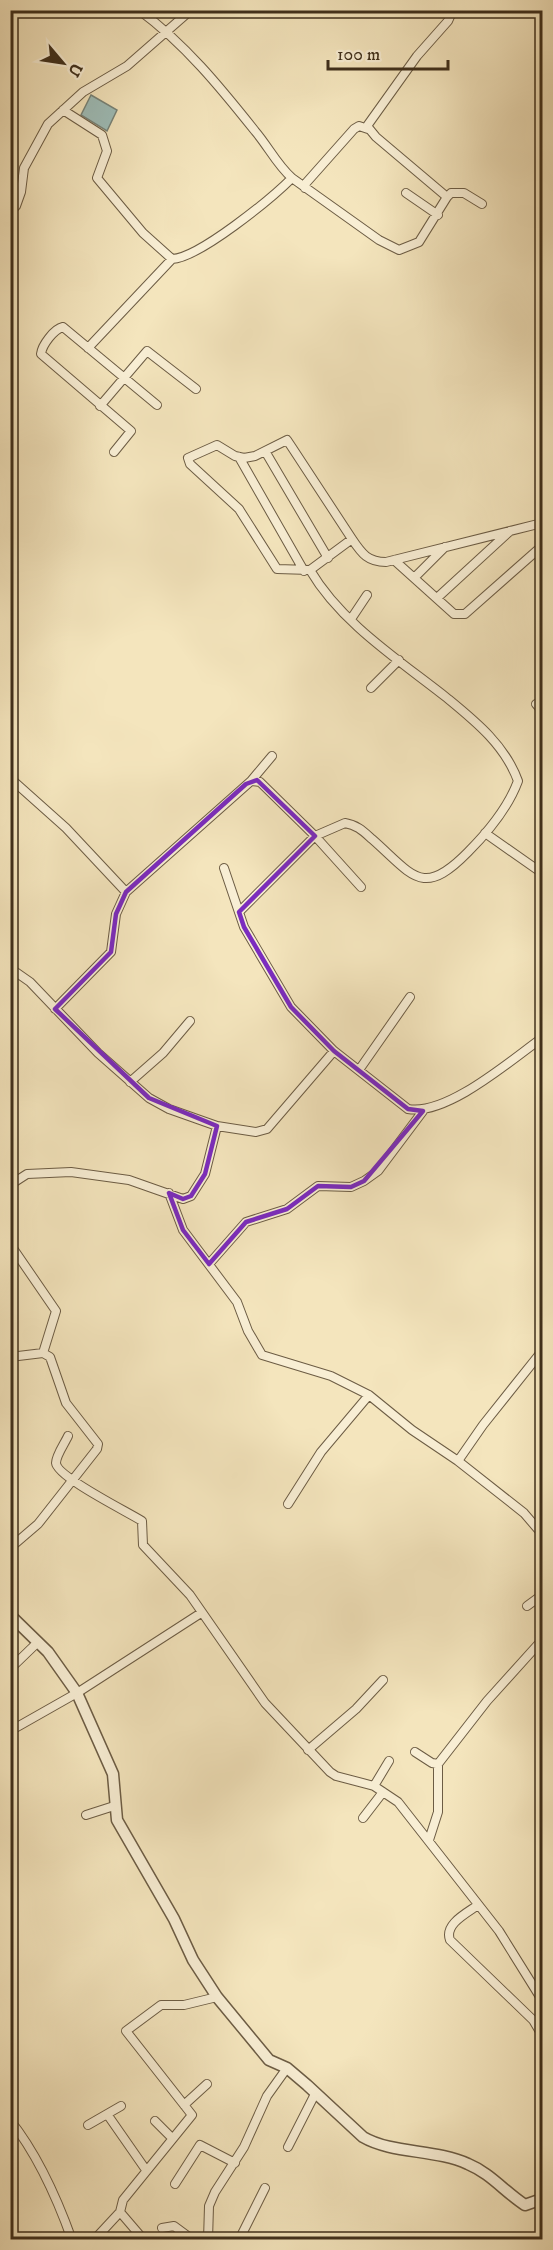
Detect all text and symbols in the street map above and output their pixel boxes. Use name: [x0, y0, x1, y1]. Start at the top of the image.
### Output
north arrow: [33, 33, 93, 93]
scale bar: [328, 33, 448, 71]
text: 100 m: [337, 44, 380, 66]
text: U: [63, 60, 87, 81]

